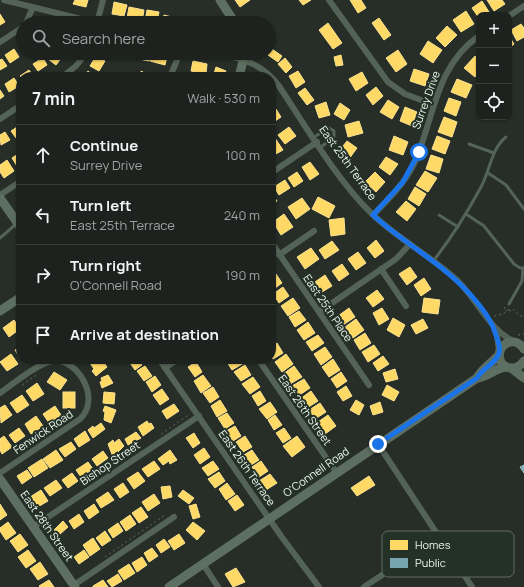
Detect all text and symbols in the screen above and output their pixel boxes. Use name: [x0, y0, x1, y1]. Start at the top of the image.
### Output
map controls: [476, 12, 512, 120]
button: +: [476, 12, 512, 48]
search box: [16, 16, 276, 60]
icon: search: [30, 27, 52, 49]
text: Search here: [62, 28, 145, 49]
button: −: [476, 48, 512, 84]
street label: Surrey Drive: [408, 68, 443, 131]
button: locate: [476, 84, 512, 120]
text: 7 min: [32, 87, 75, 110]
text: Walk · 530 m: [187, 89, 260, 107]
street label: East 25th Terrace: [316, 122, 381, 203]
text: Continue: [70, 135, 138, 156]
route start: [410, 143, 428, 161]
icon: ahead: [32, 144, 54, 166]
text: 100 m: [225, 146, 260, 164]
text: Surrey Drive: [70, 156, 142, 174]
text: Turn left: [70, 195, 132, 216]
icon: left: [32, 204, 54, 226]
text: 240 m: [224, 206, 260, 224]
text: East 25th Terrace: [70, 216, 175, 234]
text: Turn right: [70, 255, 141, 276]
icon: right: [32, 264, 54, 286]
text: 190 m: [225, 266, 260, 284]
street label: East 25th Place: [300, 271, 357, 345]
text: O'Connell Road: [70, 276, 162, 294]
icon: arrive: [32, 324, 54, 346]
text: Arrive at destination: [70, 324, 219, 345]
street label: East 26th Street: [275, 371, 335, 448]
street label: Fenwick Road: [10, 406, 76, 457]
street label: East 26th Terrace: [216, 427, 279, 509]
route end: [369, 435, 387, 453]
street label: Bishop Street: [77, 437, 143, 488]
street label: O'Connell Road: [280, 443, 352, 500]
street label: East 28th Street: [17, 487, 77, 564]
legend: [382, 531, 514, 577]
text: Homes: [415, 537, 451, 552]
text: Public: [415, 555, 446, 570]

